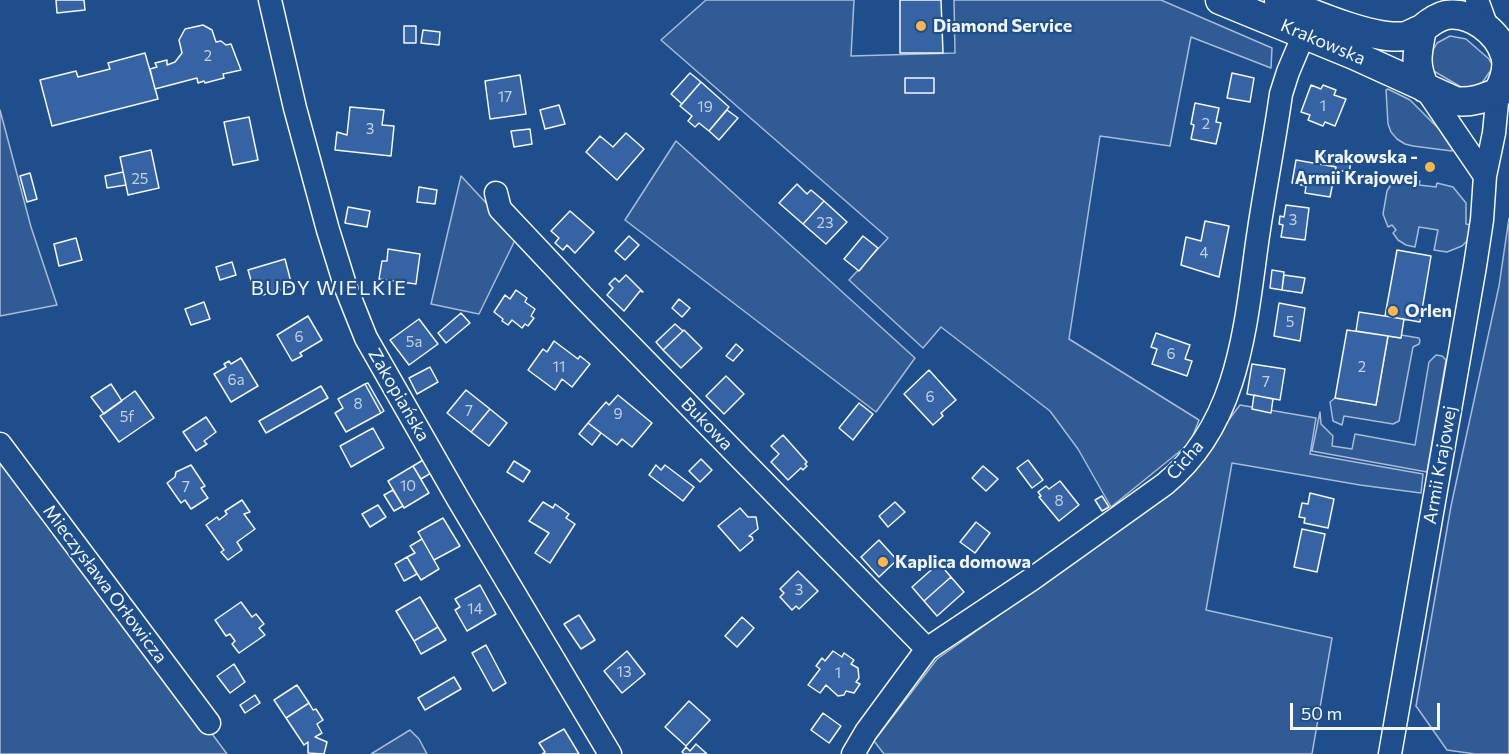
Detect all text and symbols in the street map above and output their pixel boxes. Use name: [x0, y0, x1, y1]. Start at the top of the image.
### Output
street label: Krakowska: [1277, 14, 1369, 70]
place label: Diamond Service: [933, 15, 1072, 37]
marker: Diamond Service: [914, 19, 928, 33]
house number: 2: [204, 47, 212, 65]
house number: 17: [498, 88, 512, 106]
house number: 1: [1320, 97, 1326, 115]
house number: 19: [697, 98, 713, 116]
house number: 2: [1202, 115, 1210, 133]
house number: 3: [366, 120, 374, 138]
place label: Krakowska - Armii Krajowej: [1295, 146, 1418, 188]
marker: Krakowska - Armii Krajowej: [1423, 160, 1437, 174]
house number: 25: [132, 170, 148, 188]
house number: 3: [1289, 211, 1297, 229]
house number: 23: [817, 214, 833, 232]
house number: 4: [1200, 244, 1208, 262]
district label: BUDY WIELKIE: [251, 276, 407, 300]
place label: Orlen: [1405, 300, 1452, 322]
marker: Orlen: [1386, 304, 1400, 318]
house number: 5: [1286, 313, 1294, 331]
house number: 6: [294, 328, 304, 346]
house number: 5a: [406, 333, 422, 351]
street label: Zakopiańska: [364, 345, 434, 445]
house number: 6: [1166, 345, 1176, 363]
house number: 11: [553, 358, 565, 376]
house number: 2: [1358, 358, 1366, 376]
house number: 6a: [228, 371, 244, 389]
house number: 7: [1262, 373, 1270, 391]
house number: 6: [925, 388, 935, 406]
street label: Bukowa: [677, 393, 737, 455]
house number: 8: [353, 395, 363, 413]
house number: 7: [465, 402, 473, 420]
street label: Armii Krajowej: [1419, 404, 1461, 526]
house number: 9: [613, 405, 623, 423]
house number: 5f: [120, 408, 134, 426]
street label: Cicha: [1162, 436, 1208, 484]
house number: 10: [400, 477, 416, 495]
house number: 7: [182, 478, 190, 496]
house number: 8: [1054, 492, 1064, 510]
street label: Mieczysława Orłowicza: [38, 501, 172, 667]
place label: Kaplica domowa: [895, 551, 1031, 573]
marker: Kaplica domowa: [876, 555, 890, 569]
house number: 3: [795, 581, 803, 599]
house number: 14: [467, 600, 483, 618]
house number: 13: [617, 663, 631, 681]
house number: 1: [835, 664, 841, 682]
scale bar: [1293, 691, 1443, 729]
text: 50 m: [1301, 702, 1342, 724]

